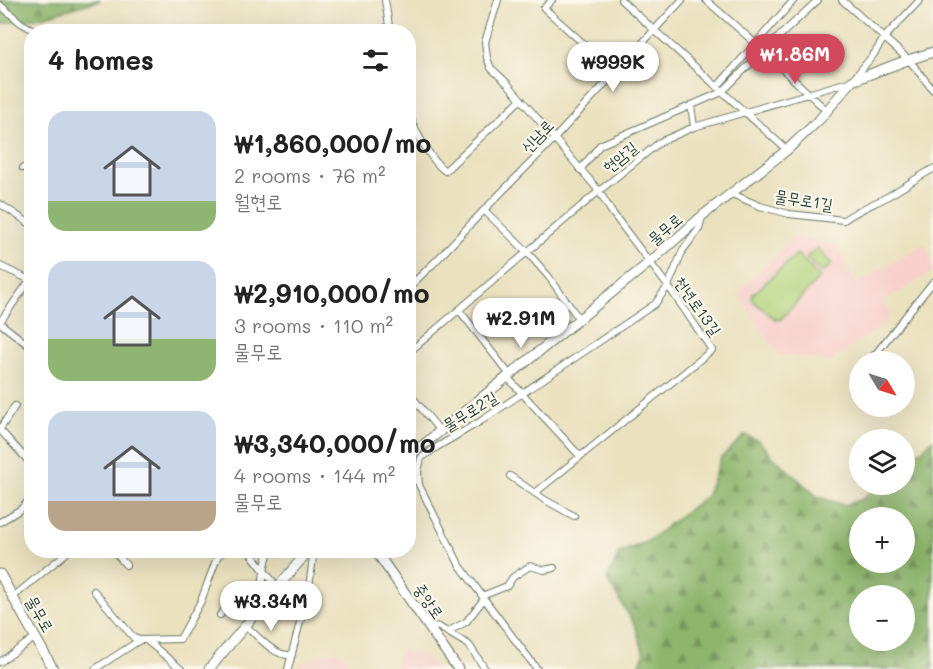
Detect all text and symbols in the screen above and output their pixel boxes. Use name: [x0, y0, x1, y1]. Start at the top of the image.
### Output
pin: ₩1.86M: [746, 34, 844, 85]
text: ₩1.86M: [760, 40, 830, 66]
pin: ₩999K: [571, 42, 655, 93]
text: 4 homes: [48, 43, 154, 77]
icon: filters: [359, 44, 392, 77]
text: ₩999K: [581, 48, 645, 74]
street label: 신남로: [516, 114, 558, 157]
text: ₩1,860,000/mo: [234, 126, 431, 160]
icon: home: [96, 135, 168, 207]
street label: 현암길: [598, 136, 641, 177]
text: 2 rooms · 76 m²: [234, 162, 386, 188]
street label: 물무로1길: [773, 185, 835, 214]
text: 월현로: [234, 188, 282, 214]
street label: 물무로: [643, 208, 686, 249]
street label: 천년로13길: [670, 272, 727, 340]
text: ₩2,910,000/mo: [234, 276, 429, 310]
icon: home: [96, 285, 168, 357]
pin: ₩2.91M: [472, 298, 570, 349]
text: ₩2.91M: [486, 304, 556, 330]
text: 3 rooms · 110 m²: [234, 312, 393, 338]
text: 물무로: [234, 338, 282, 364]
north arrow: [849, 351, 915, 417]
map controls: [849, 351, 915, 651]
street label: 물무로2길: [439, 386, 501, 435]
text: ₩3,340,000/mo: [234, 426, 435, 460]
button: layers: [849, 429, 915, 495]
icon: home: [96, 435, 168, 507]
text: 4 rooms · 144 m²: [234, 462, 395, 488]
text: 물무로: [234, 488, 282, 514]
button: +: [849, 507, 915, 573]
street label: 중앙로: [410, 579, 449, 623]
pin: ₩3.34M: [222, 581, 320, 632]
button: −: [849, 585, 915, 651]
text: ₩3.34M: [234, 587, 308, 613]
street label: 물무로: [22, 592, 59, 636]

